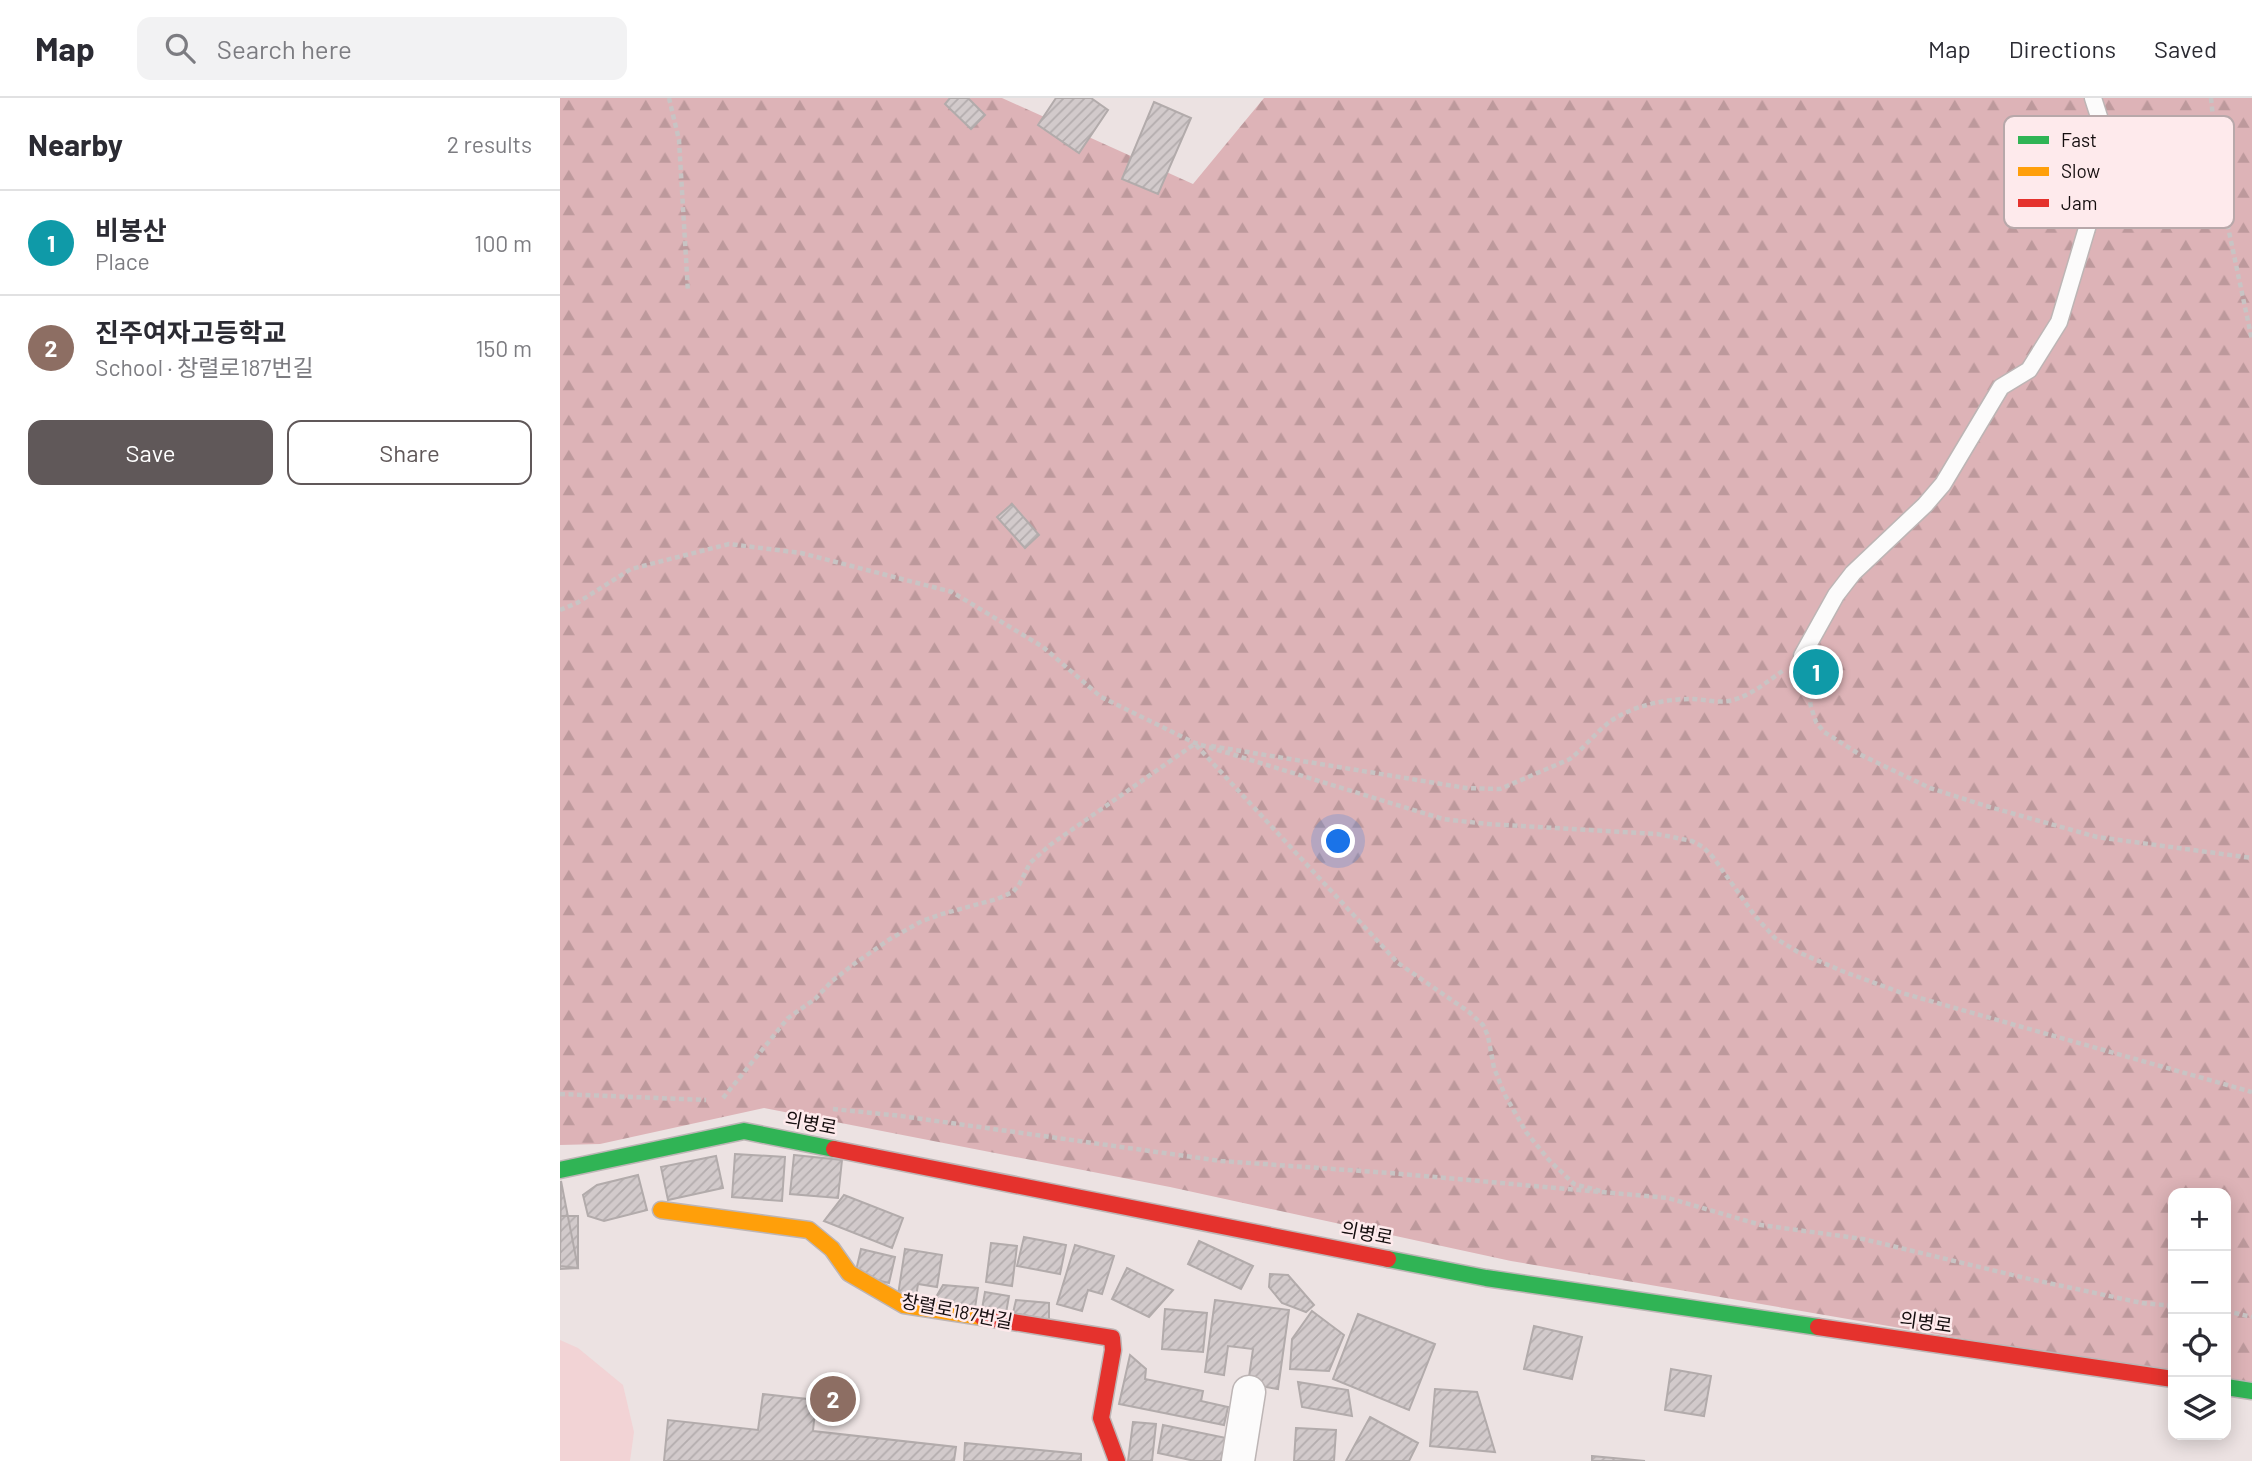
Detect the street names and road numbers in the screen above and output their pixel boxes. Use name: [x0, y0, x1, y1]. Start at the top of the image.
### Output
street label: 의병로: [783, 1106, 839, 1139]
street label: 의병로: [1339, 1216, 1395, 1249]
street label: 창렬로187번길: [899, 1288, 1015, 1333]
street label: 의병로: [1898, 1306, 1954, 1337]

